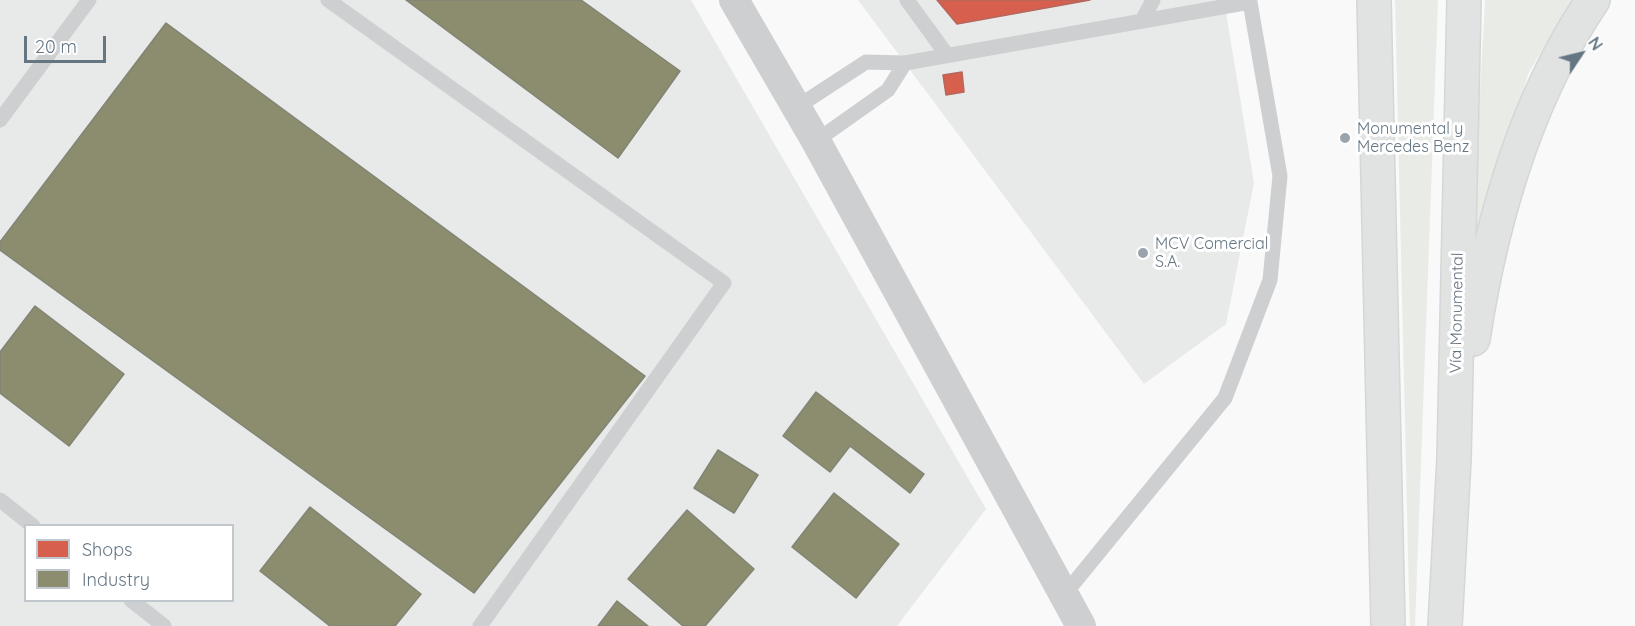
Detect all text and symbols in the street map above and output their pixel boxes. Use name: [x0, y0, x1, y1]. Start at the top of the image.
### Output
scale bar: [27, 24, 110, 62]
north arrow: [1551, 24, 1611, 84]
text: N: [1584, 33, 1607, 54]
text: 20 m: [35, 35, 77, 58]
place label: Monumental y Mercedes Benz: [1357, 119, 1469, 157]
marker: Monumental y Mercedes Benz: [1338, 131, 1352, 145]
place label: MCV Comercial S.A.: [1155, 234, 1268, 272]
marker: MCV Comercial S.A.: [1136, 246, 1150, 260]
street label: Vía Monumental: [1446, 252, 1468, 374]
legend: [24, 524, 234, 602]
text: Shops: [82, 538, 133, 561]
text: Industry: [82, 568, 150, 591]

